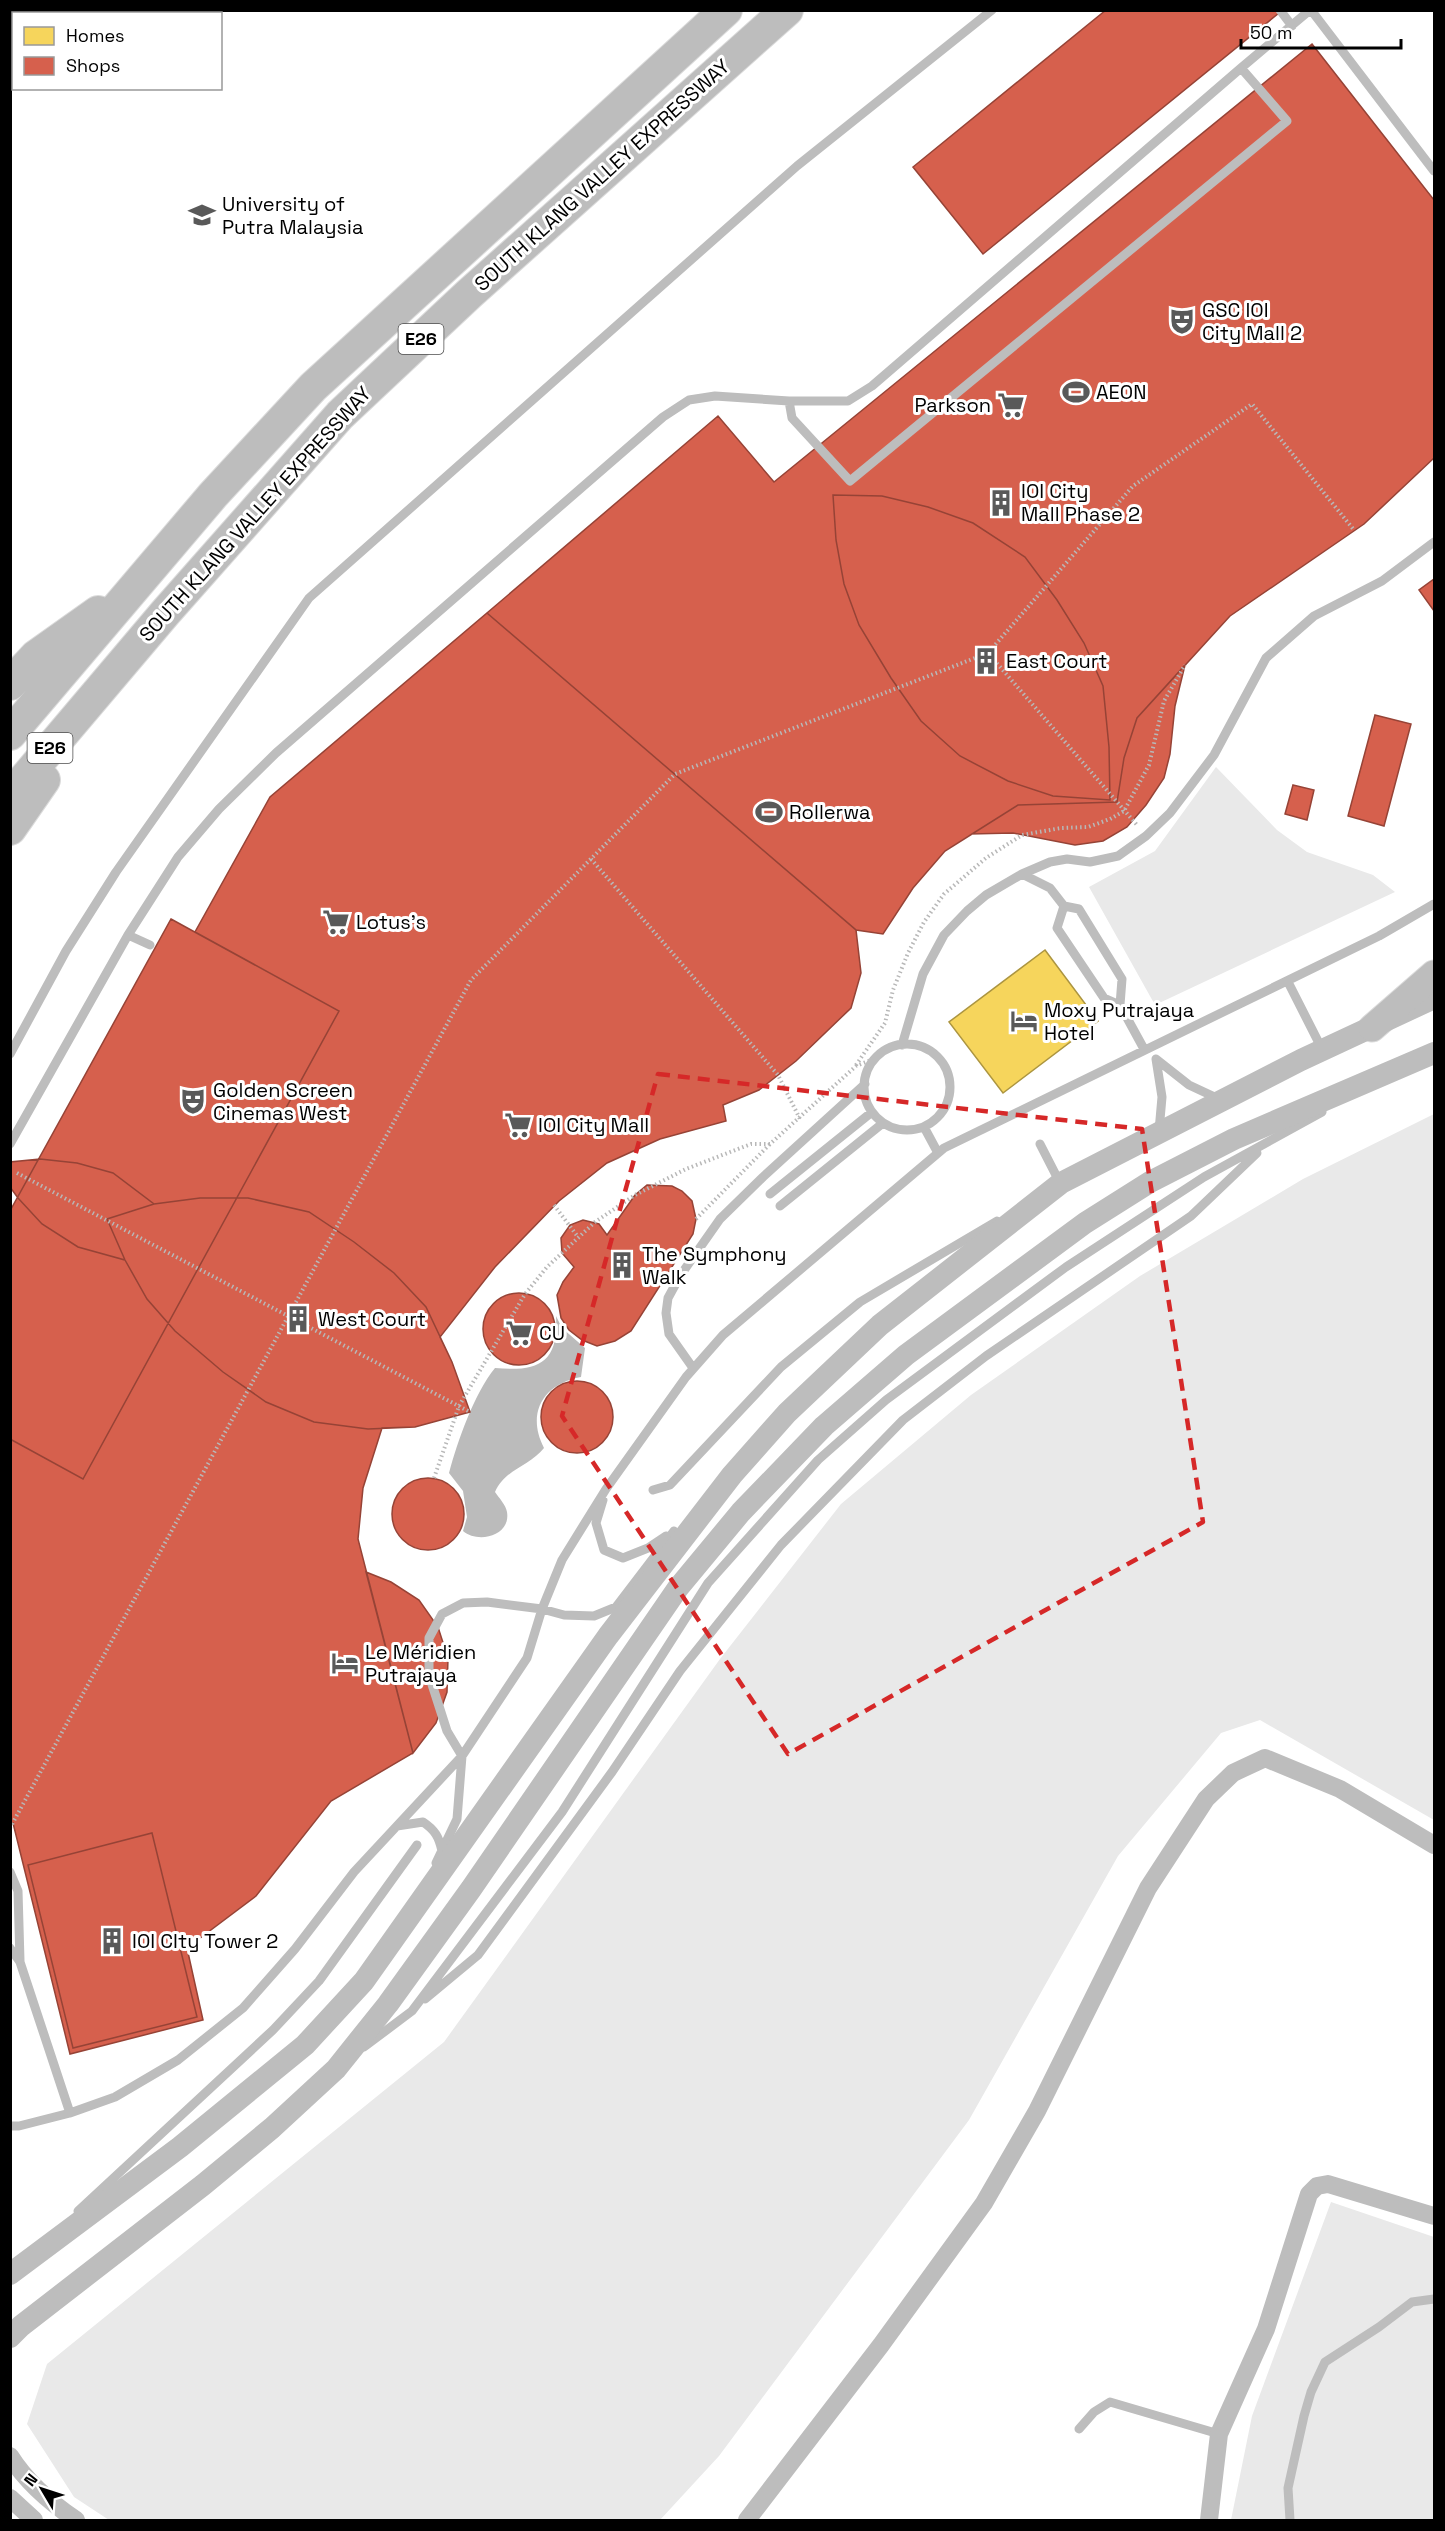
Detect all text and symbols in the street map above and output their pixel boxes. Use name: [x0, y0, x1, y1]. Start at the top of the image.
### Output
legend: [12, 12, 222, 90]
scale bar: [1241, 12, 1402, 50]
text: 50 m: [1250, 21, 1292, 44]
text: Homes: [66, 24, 125, 47]
street label: SOUTH KLANG VALLEY EXPRESSWAY: [469, 53, 735, 297]
text: Shops: [66, 54, 120, 77]
place label: University of Putra Malaysia: [222, 191, 363, 240]
school or university icon: University of Putra Malaysia: [187, 200, 217, 230]
place label: GSC IOI City Mall 2: [1202, 297, 1302, 346]
theatre icon: GSC IOI City Mall 2: [1167, 306, 1197, 336]
road number: E26: [398, 324, 444, 354]
sports icon: AEON: [1061, 377, 1091, 407]
place label: AEON: [1096, 379, 1147, 405]
street label: SOUTH KLANG VALLEY EXPRESSWAY: [133, 381, 377, 647]
supermarket icon: Parkson: [996, 390, 1026, 420]
place label: Parkson: [915, 392, 991, 418]
place label: IOI City Mall Phase 2: [1021, 478, 1140, 527]
building icon: IOI City Mall Phase 2: [986, 488, 1016, 518]
building icon: East Court: [971, 646, 1001, 676]
place label: East Court: [1006, 648, 1108, 674]
road number: E26: [28, 733, 72, 763]
sports icon: Rollerwa: [754, 797, 784, 827]
place label: Rollerwa: [789, 799, 871, 825]
supermarket icon: Lotus's: [321, 907, 351, 937]
place label: Lotus's: [356, 909, 426, 935]
place label: Moxy Putrajaya Hotel: [1044, 997, 1194, 1046]
hotel icon: Moxy Putrajaya Hotel: [1009, 1006, 1039, 1036]
place label: Golden Screen Cinemas West: [213, 1077, 353, 1126]
theatre icon: Golden Screen Cinemas West: [178, 1086, 208, 1116]
supermarket icon: IOI City Mall: [503, 1110, 533, 1140]
place label: IOI City Mall: [538, 1112, 649, 1138]
place label: The Symphony Walk: [642, 1241, 787, 1290]
building icon: The Symphony Walk: [607, 1250, 637, 1280]
building icon: West Court: [283, 1304, 313, 1334]
place label: West Court: [318, 1306, 426, 1332]
supermarket icon: CU: [504, 1318, 534, 1348]
place label: CU: [539, 1320, 565, 1346]
place label: Le Méridien Putrajaya: [365, 1639, 476, 1688]
hotel icon: Le Méridien Putrajaya: [330, 1648, 360, 1678]
building icon: IOI CIty Tower 2: [97, 1926, 127, 1956]
place label: IOI CIty Tower 2: [132, 1928, 278, 1954]
north arrow: [12, 2459, 72, 2519]
text: N: [19, 2469, 42, 2491]

